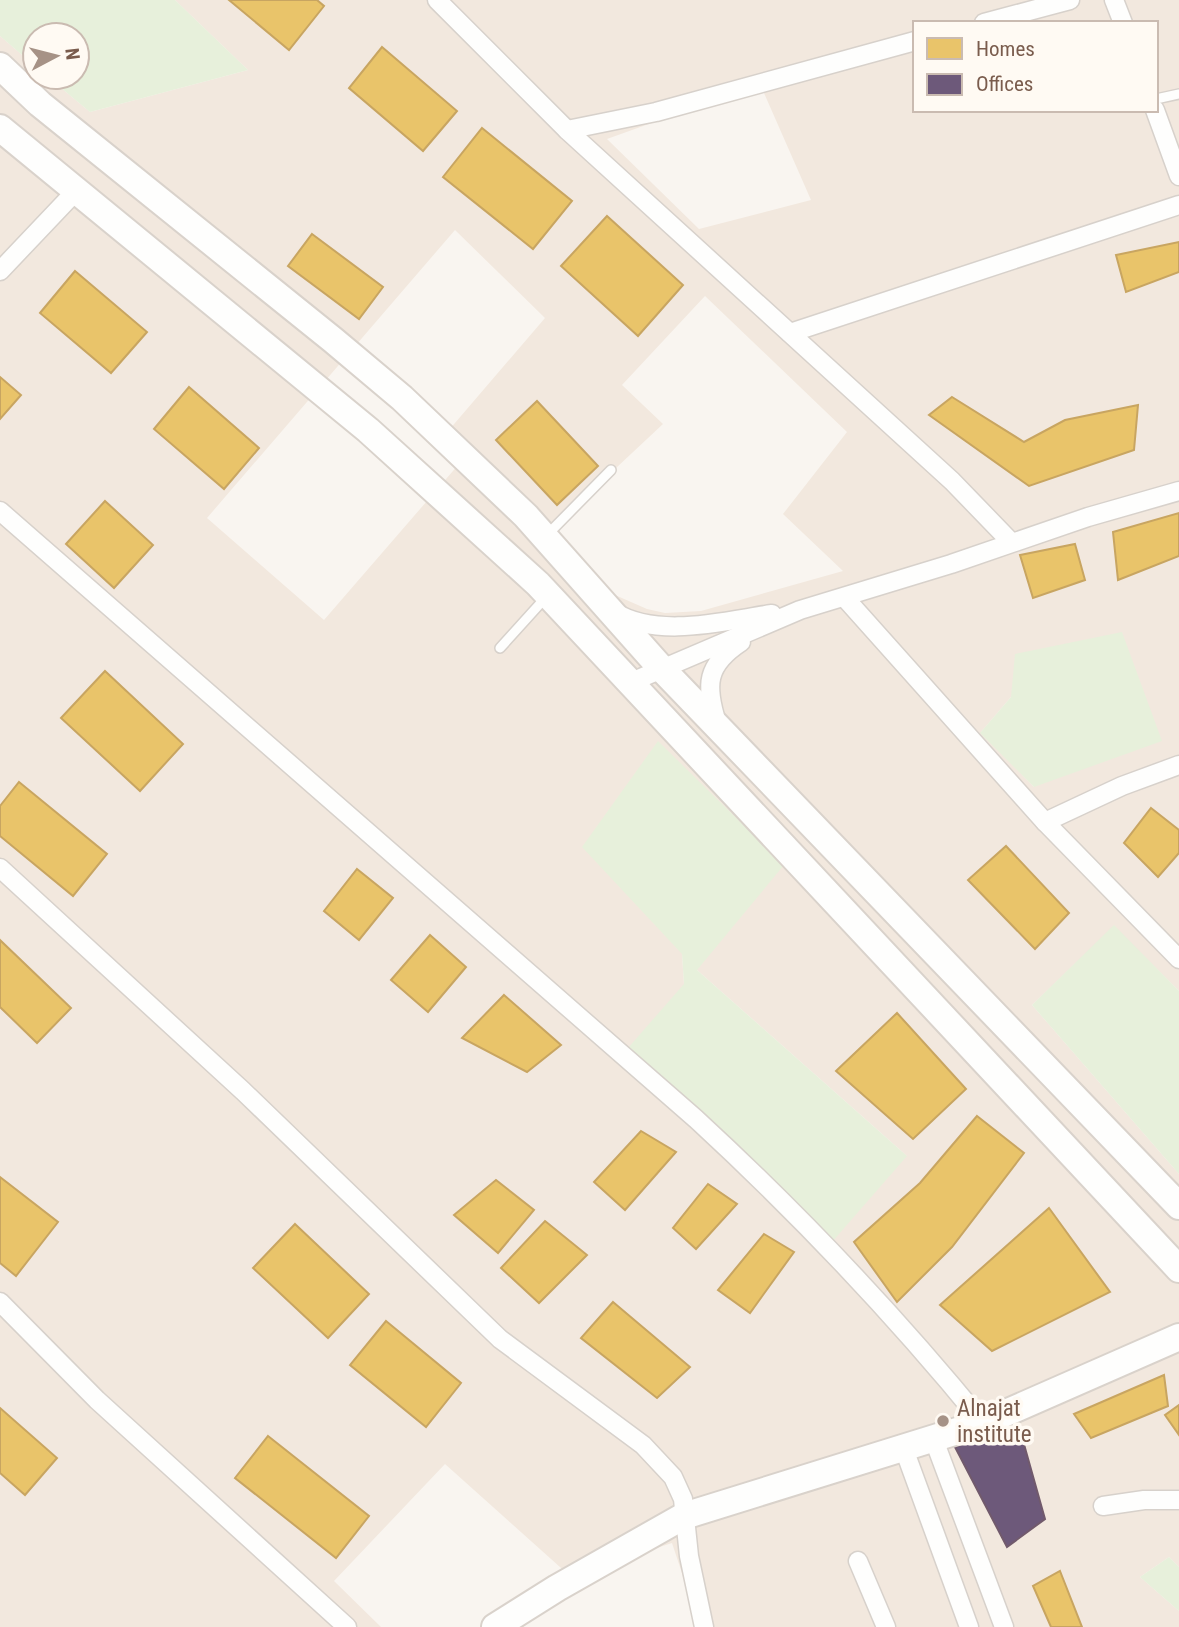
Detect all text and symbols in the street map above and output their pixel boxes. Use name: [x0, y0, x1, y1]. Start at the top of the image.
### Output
north arrow: [21, 21, 91, 91]
legend: [913, 21, 1158, 112]
text: Homes: [976, 37, 1035, 61]
text: N: [60, 47, 85, 61]
text: Offices: [976, 72, 1033, 96]
place label: Alnajat institute: [957, 1395, 1032, 1448]
marker: Alnajat institute: [935, 1413, 951, 1429]

